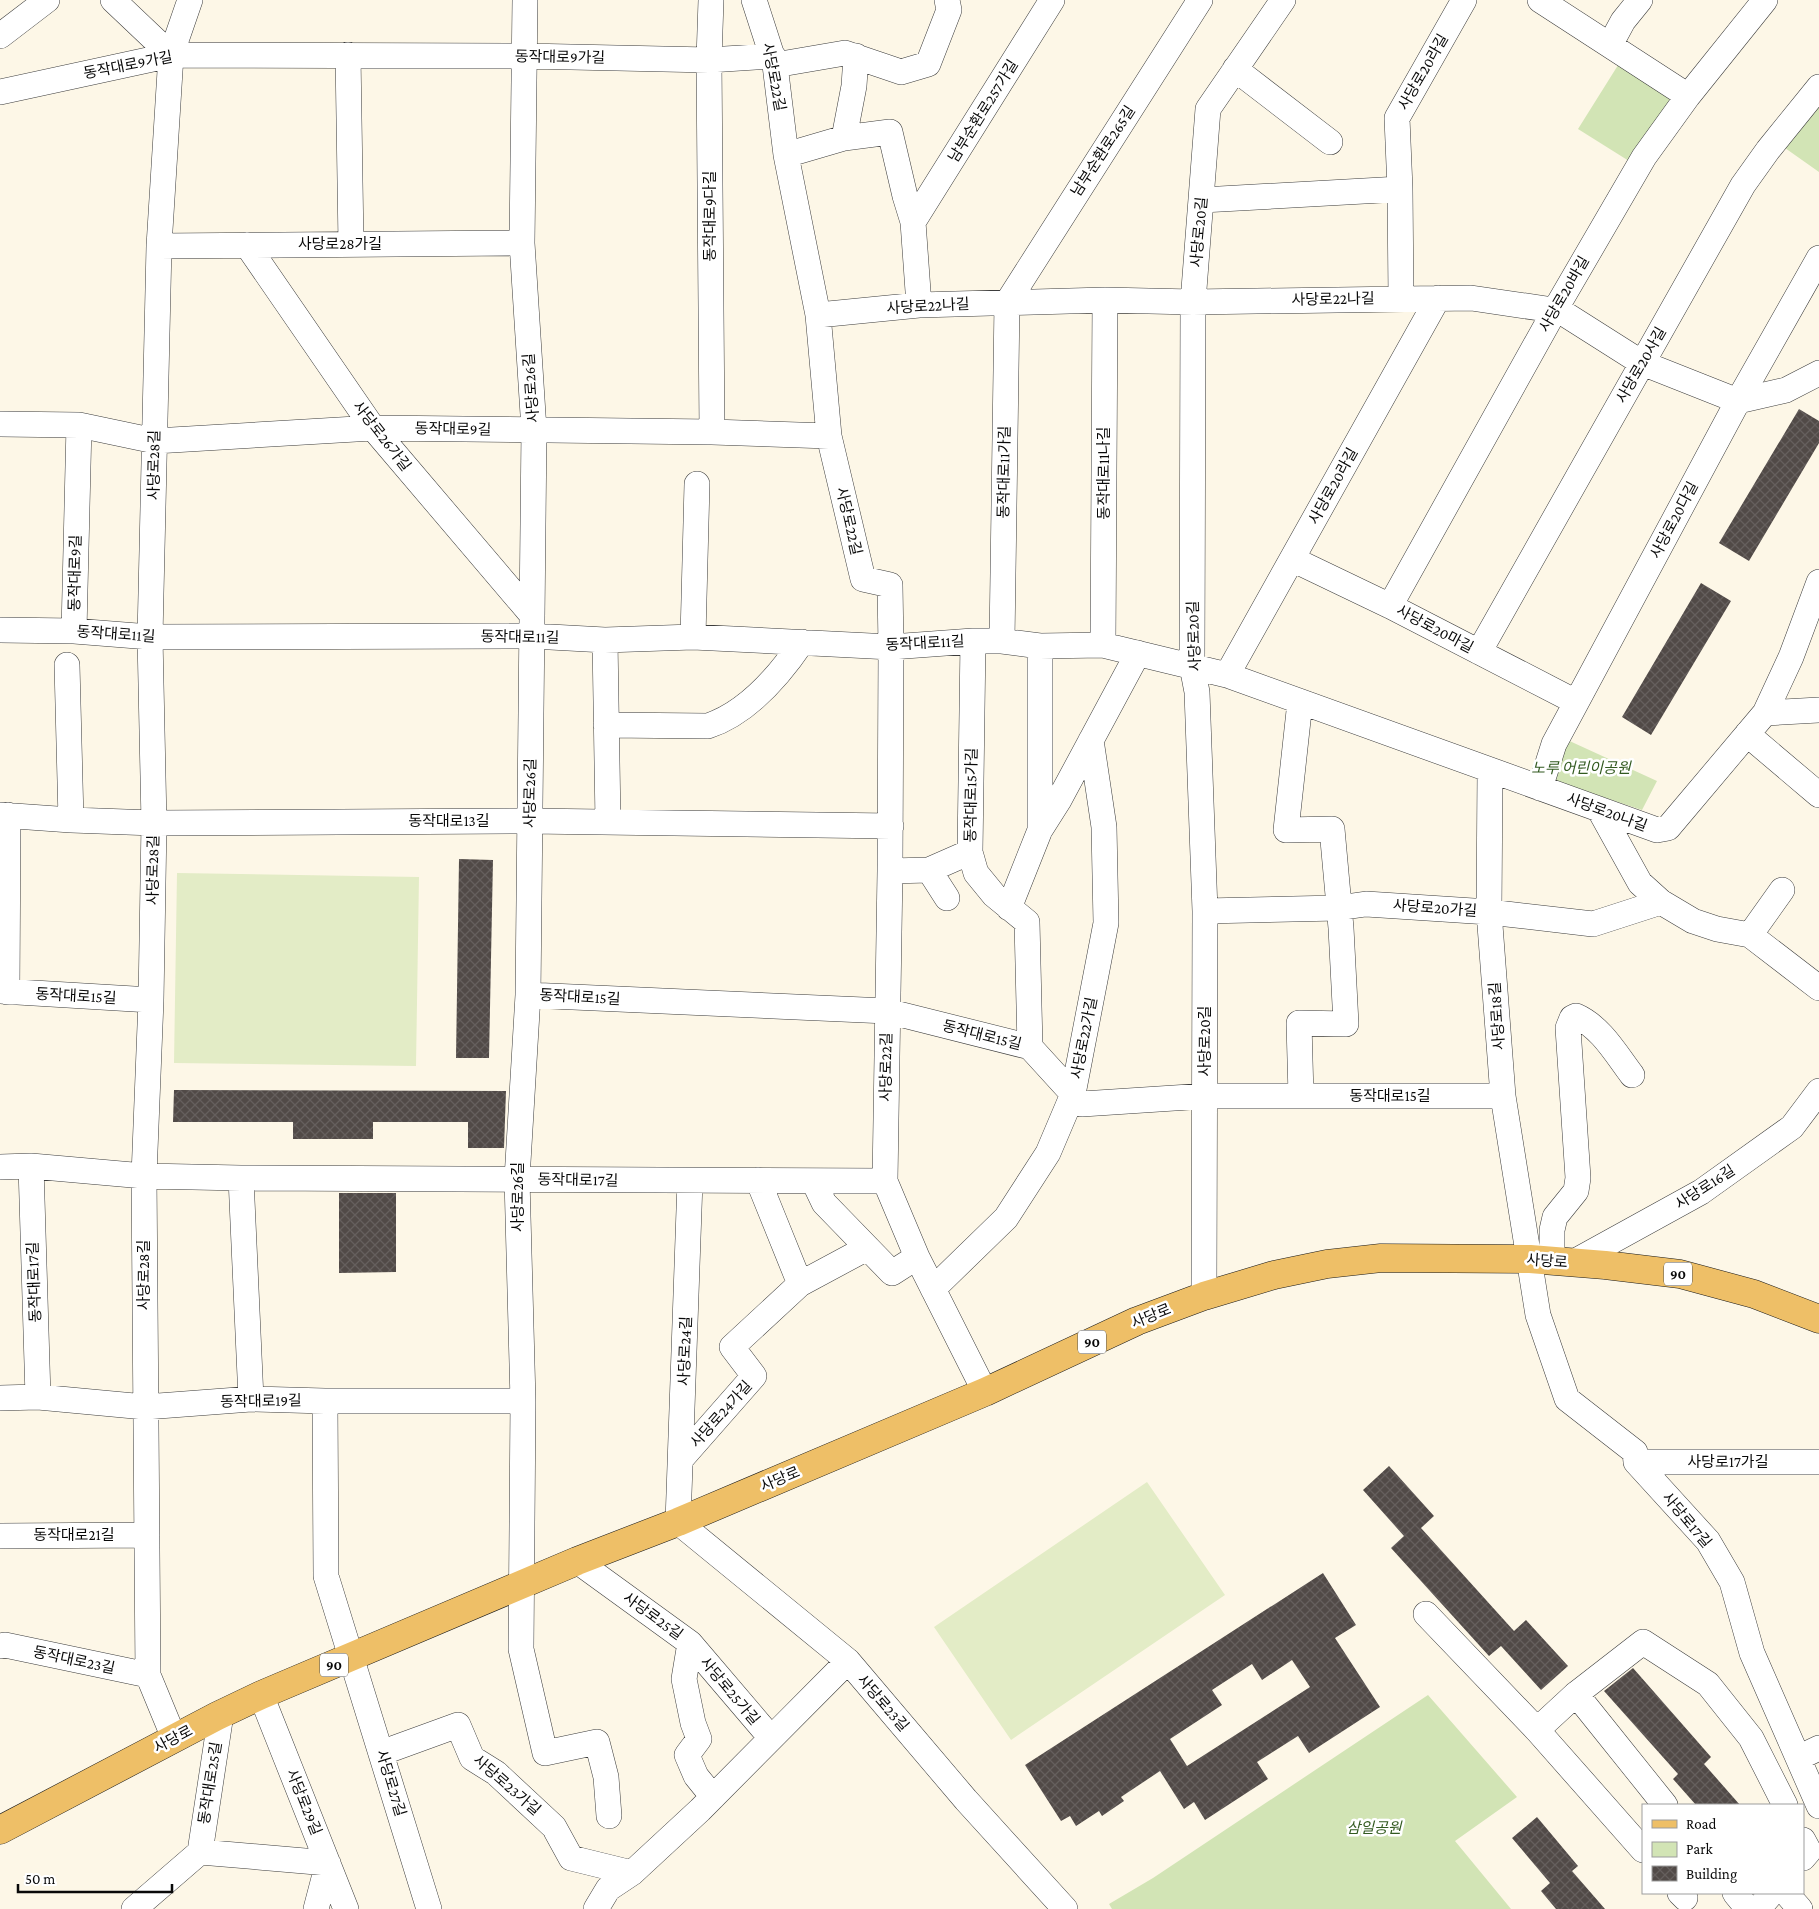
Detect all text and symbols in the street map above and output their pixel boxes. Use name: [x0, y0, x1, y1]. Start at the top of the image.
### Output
street label: 사당로20라길: [1395, 31, 1451, 113]
street label: 사당로22길: [760, 41, 788, 113]
street label: 동작대로9가길: [515, 48, 605, 66]
street label: 동작대로9가길: [82, 49, 174, 81]
street label: 남부순환로257가길: [944, 56, 1021, 165]
street label: 남부순환로265길: [1067, 102, 1138, 199]
street label: 동작대로9다길: [702, 171, 718, 261]
street label: 사당로20길: [1188, 196, 1210, 268]
street label: 사당로28가길: [298, 236, 382, 252]
street label: 사당로20바길: [1536, 253, 1592, 335]
street label: 사당로22나길: [1291, 290, 1375, 308]
street label: 사당로22나길: [886, 296, 970, 316]
street label: 사당로20사길: [1613, 324, 1669, 406]
street label: 사당로26길: [521, 353, 541, 423]
street label: 사당로26가길: [350, 398, 414, 474]
street label: 동작대로9길: [415, 420, 491, 438]
street label: 동작대로11가길: [995, 425, 1013, 519]
street label: 동작대로11나길: [1096, 427, 1112, 519]
street label: 사당로28길: [145, 430, 163, 500]
street label: 사당로20라길: [1305, 445, 1361, 527]
street label: 사당로20다길: [1647, 479, 1701, 561]
street label: 사당로22길: [833, 485, 865, 557]
street label: 동작대로9길: [66, 535, 84, 611]
street label: 사당로20길: [1185, 600, 1203, 672]
street label: 사당로20마길: [1394, 602, 1476, 656]
street label: 동작대로11길: [76, 623, 156, 645]
street label: 동작대로11길: [480, 628, 560, 646]
street label: 동작대로11길: [885, 633, 965, 653]
street label: 동작대로15가길: [962, 747, 980, 843]
street label: 사당로26길: [521, 758, 539, 828]
park label: 노루 어린이공원: [1531, 760, 1632, 776]
street label: 사당로20나길: [1564, 790, 1650, 834]
street label: 동작대로13길: [408, 813, 490, 829]
street label: 사당로28길: [144, 835, 162, 905]
street label: 사당로20가길: [1392, 897, 1478, 919]
street label: 사당로18길: [1487, 981, 1507, 1051]
street label: 동작대로15길: [35, 986, 117, 1006]
street label: 동작대로15길: [539, 987, 621, 1007]
street label: 사당로22가길: [1068, 996, 1100, 1080]
street label: 사당로20길: [1197, 1006, 1213, 1076]
street label: 동작대로15길: [941, 1017, 1023, 1053]
street label: 사당로22길: [877, 1032, 895, 1102]
street label: 동작대로15길: [1349, 1088, 1431, 1104]
street label: 사당로26길: [510, 1162, 526, 1232]
street label: 사당로16길: [1672, 1162, 1738, 1212]
street label: 동작대로17길: [537, 1171, 619, 1189]
street label: 사당로28길: [136, 1240, 152, 1310]
street label: 동작대로17길: [25, 1241, 43, 1323]
street label: 사당로: [1526, 1252, 1568, 1270]
road number: 90: [1664, 1262, 1692, 1286]
street label: 사당로: [1129, 1301, 1173, 1331]
street label: 사당로24길: [676, 1316, 694, 1386]
road number: 90: [1078, 1330, 1106, 1354]
street label: 사당로24가길: [687, 1378, 755, 1450]
street label: 동작대로19길: [220, 1392, 302, 1410]
street label: 사당로17가길: [1688, 1454, 1768, 1470]
street label: 사당로: [758, 1464, 802, 1494]
street label: 사당로17길: [1659, 1489, 1715, 1551]
street label: 동작대로21길: [33, 1527, 115, 1543]
street label: 사당로25길: [620, 1589, 686, 1643]
street label: 동작대로23길: [32, 1644, 116, 1676]
road number: 90: [320, 1654, 348, 1676]
street label: 사당로25가길: [697, 1654, 763, 1728]
street label: 사당로23길: [854, 1672, 912, 1734]
street label: 사당로: [151, 1722, 195, 1756]
street label: 동작대로25길: [196, 1741, 224, 1825]
street label: 사당로27길: [373, 1748, 409, 1818]
street label: 사당로23가길: [470, 1752, 544, 1818]
street label: 사당로29길: [283, 1767, 325, 1837]
legend: [1642, 1804, 1804, 1894]
text: Road: [1686, 1816, 1717, 1832]
park label: 삼일공원: [1346, 1820, 1403, 1836]
text: Park: [1686, 1841, 1713, 1857]
scale bar: [18, 1862, 171, 1894]
text: Building: [1686, 1866, 1737, 1883]
text: 50 m: [25, 1871, 55, 1887]

